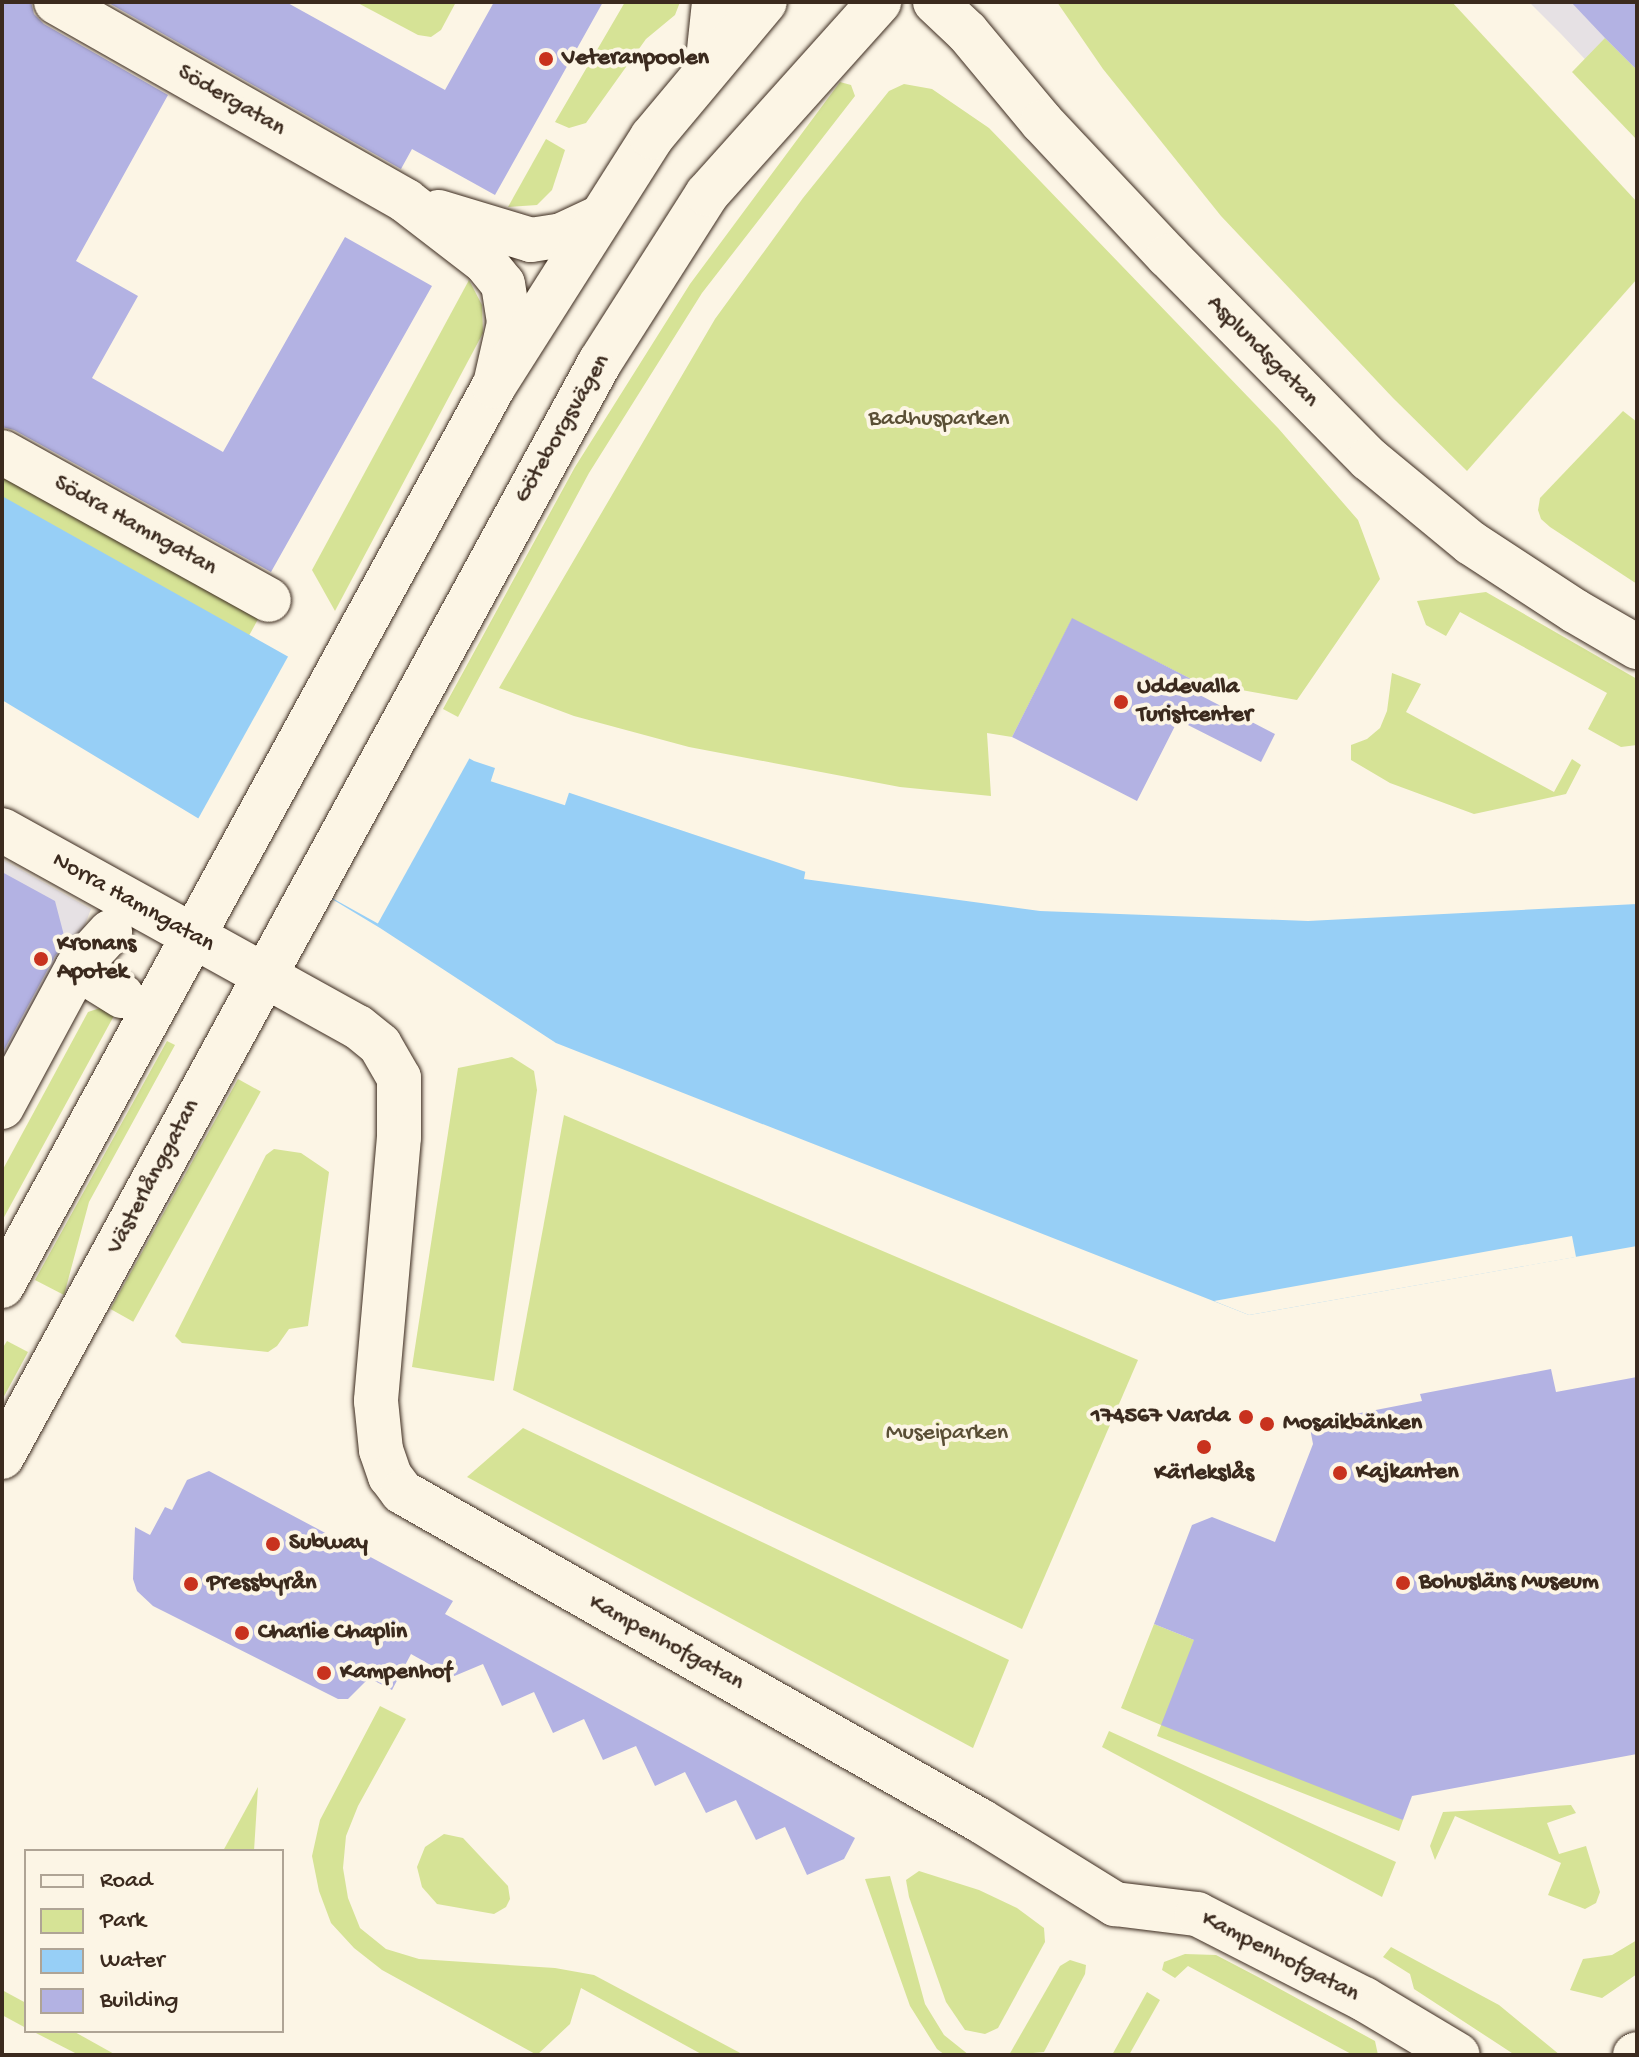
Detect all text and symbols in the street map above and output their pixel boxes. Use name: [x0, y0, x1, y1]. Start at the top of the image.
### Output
place label: Veteranpoolen: [562, 45, 709, 73]
marker: Veteranpoolen: [537, 50, 555, 68]
street label: Södergatan: [172, 59, 290, 143]
street label: Asplundsgatan: [1200, 290, 1324, 414]
street label: Göteborgsvägen: [509, 349, 617, 509]
park label: Badhusparken: [869, 406, 1009, 434]
street label: Södra Hamngatan: [48, 469, 222, 583]
place label: Uddevalla Turistcenter: [1137, 674, 1252, 730]
marker: Uddevalla Turistcenter: [1112, 693, 1130, 711]
street label: Norra Hamngatan: [47, 847, 219, 959]
place label: Kronans Apotek: [57, 931, 136, 987]
marker: Kronans Apotek: [32, 950, 50, 968]
street label: Västerlånggatan: [101, 1095, 207, 1259]
place label: 174567 Varda: [1091, 1403, 1230, 1431]
marker: 174567 Varda: [1237, 1408, 1255, 1426]
place label: Mosaikbänken: [1283, 1410, 1422, 1438]
marker: Mosaikbänken: [1258, 1415, 1276, 1433]
park label: Museiparken: [886, 1420, 1008, 1448]
marker: Kärlekslås: [1195, 1438, 1213, 1456]
place label: Kajkanten: [1356, 1459, 1459, 1487]
place label: Kärlekslås: [1154, 1460, 1254, 1488]
marker: Kajkanten: [1331, 1464, 1349, 1482]
place label: Subway: [289, 1530, 368, 1558]
marker: Subway: [264, 1535, 282, 1553]
place label: Bohusläns Museum: [1419, 1569, 1599, 1597]
place label: Pressbyrån: [207, 1570, 316, 1598]
marker: Bohusläns Museum: [1394, 1574, 1412, 1592]
marker: Pressbyrån: [182, 1575, 200, 1593]
street label: Kampenhofgatan: [583, 1588, 749, 1698]
place label: Charlie Chaplin: [258, 1619, 407, 1647]
marker: Charlie Chaplin: [233, 1624, 251, 1642]
place label: Kampenhof: [340, 1659, 452, 1687]
marker: Kampenhof: [315, 1664, 333, 1682]
legend: [24, 1849, 284, 2033]
text: Road: [100, 1867, 152, 1896]
street label: Kampenhofgatan: [1196, 1905, 1364, 2009]
text: Park: [100, 1907, 146, 1936]
text: Water: [100, 1947, 164, 1976]
text: Building: [100, 1987, 178, 2016]

